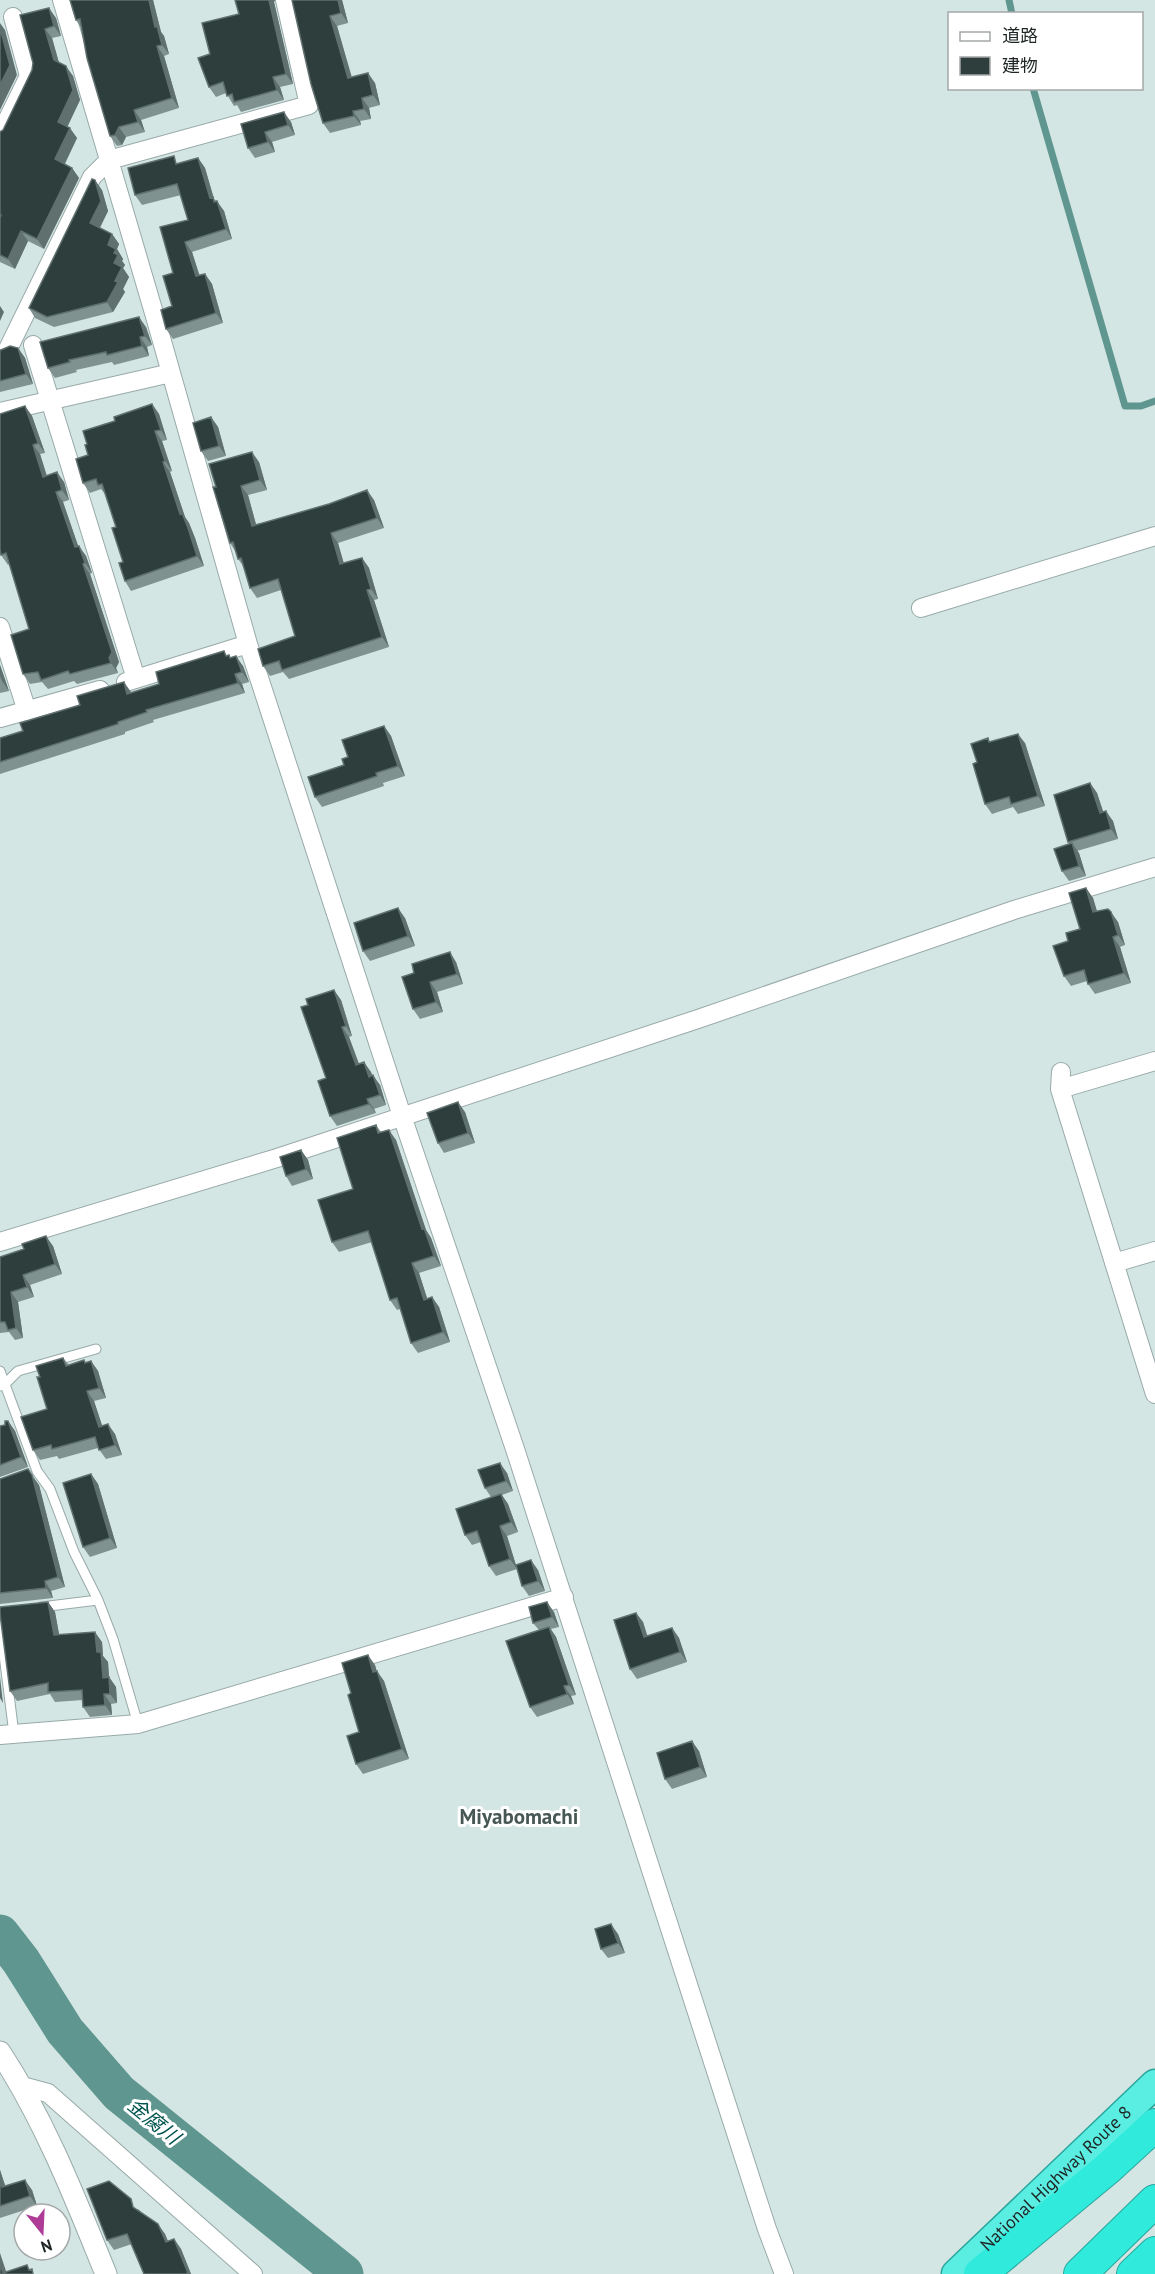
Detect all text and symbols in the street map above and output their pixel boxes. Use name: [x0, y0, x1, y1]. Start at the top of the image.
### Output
legend: [948, 12, 1143, 90]
text: 道路: [1002, 24, 1038, 47]
text: 建物: [1002, 54, 1038, 77]
district label: Miyabomachi: [460, 1803, 578, 1830]
water label: 金腐川: [123, 2092, 187, 2151]
street label: National Highway Route 8: [975, 2101, 1136, 2256]
north arrow: [12, 2202, 72, 2262]
text: N: [39, 2235, 55, 2257]

